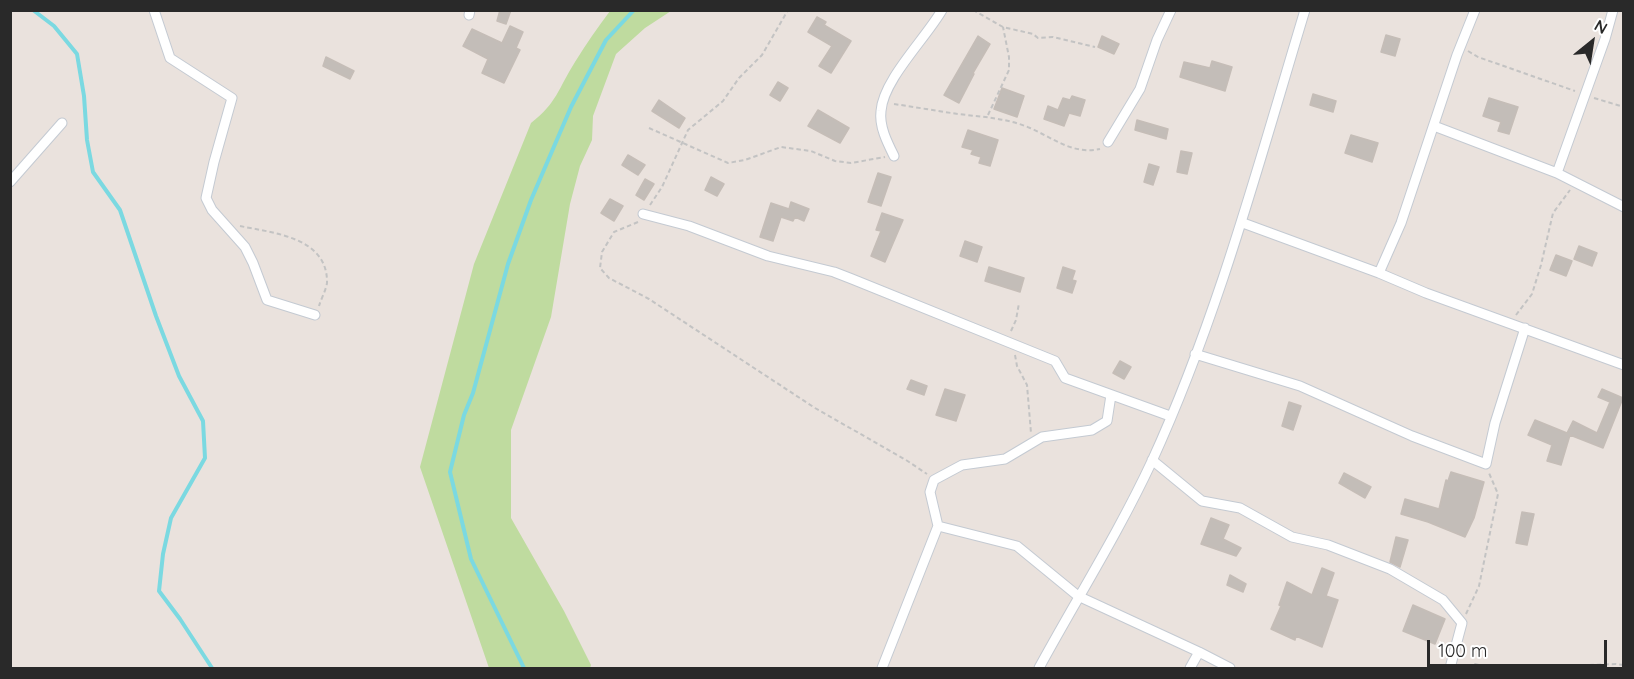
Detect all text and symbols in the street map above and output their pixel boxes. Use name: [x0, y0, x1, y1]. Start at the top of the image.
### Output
north arrow: [1562, 12, 1622, 72]
text: N: [1591, 15, 1611, 38]
scale bar: [1430, 628, 1610, 666]
text: 100 m: [1438, 639, 1487, 662]

